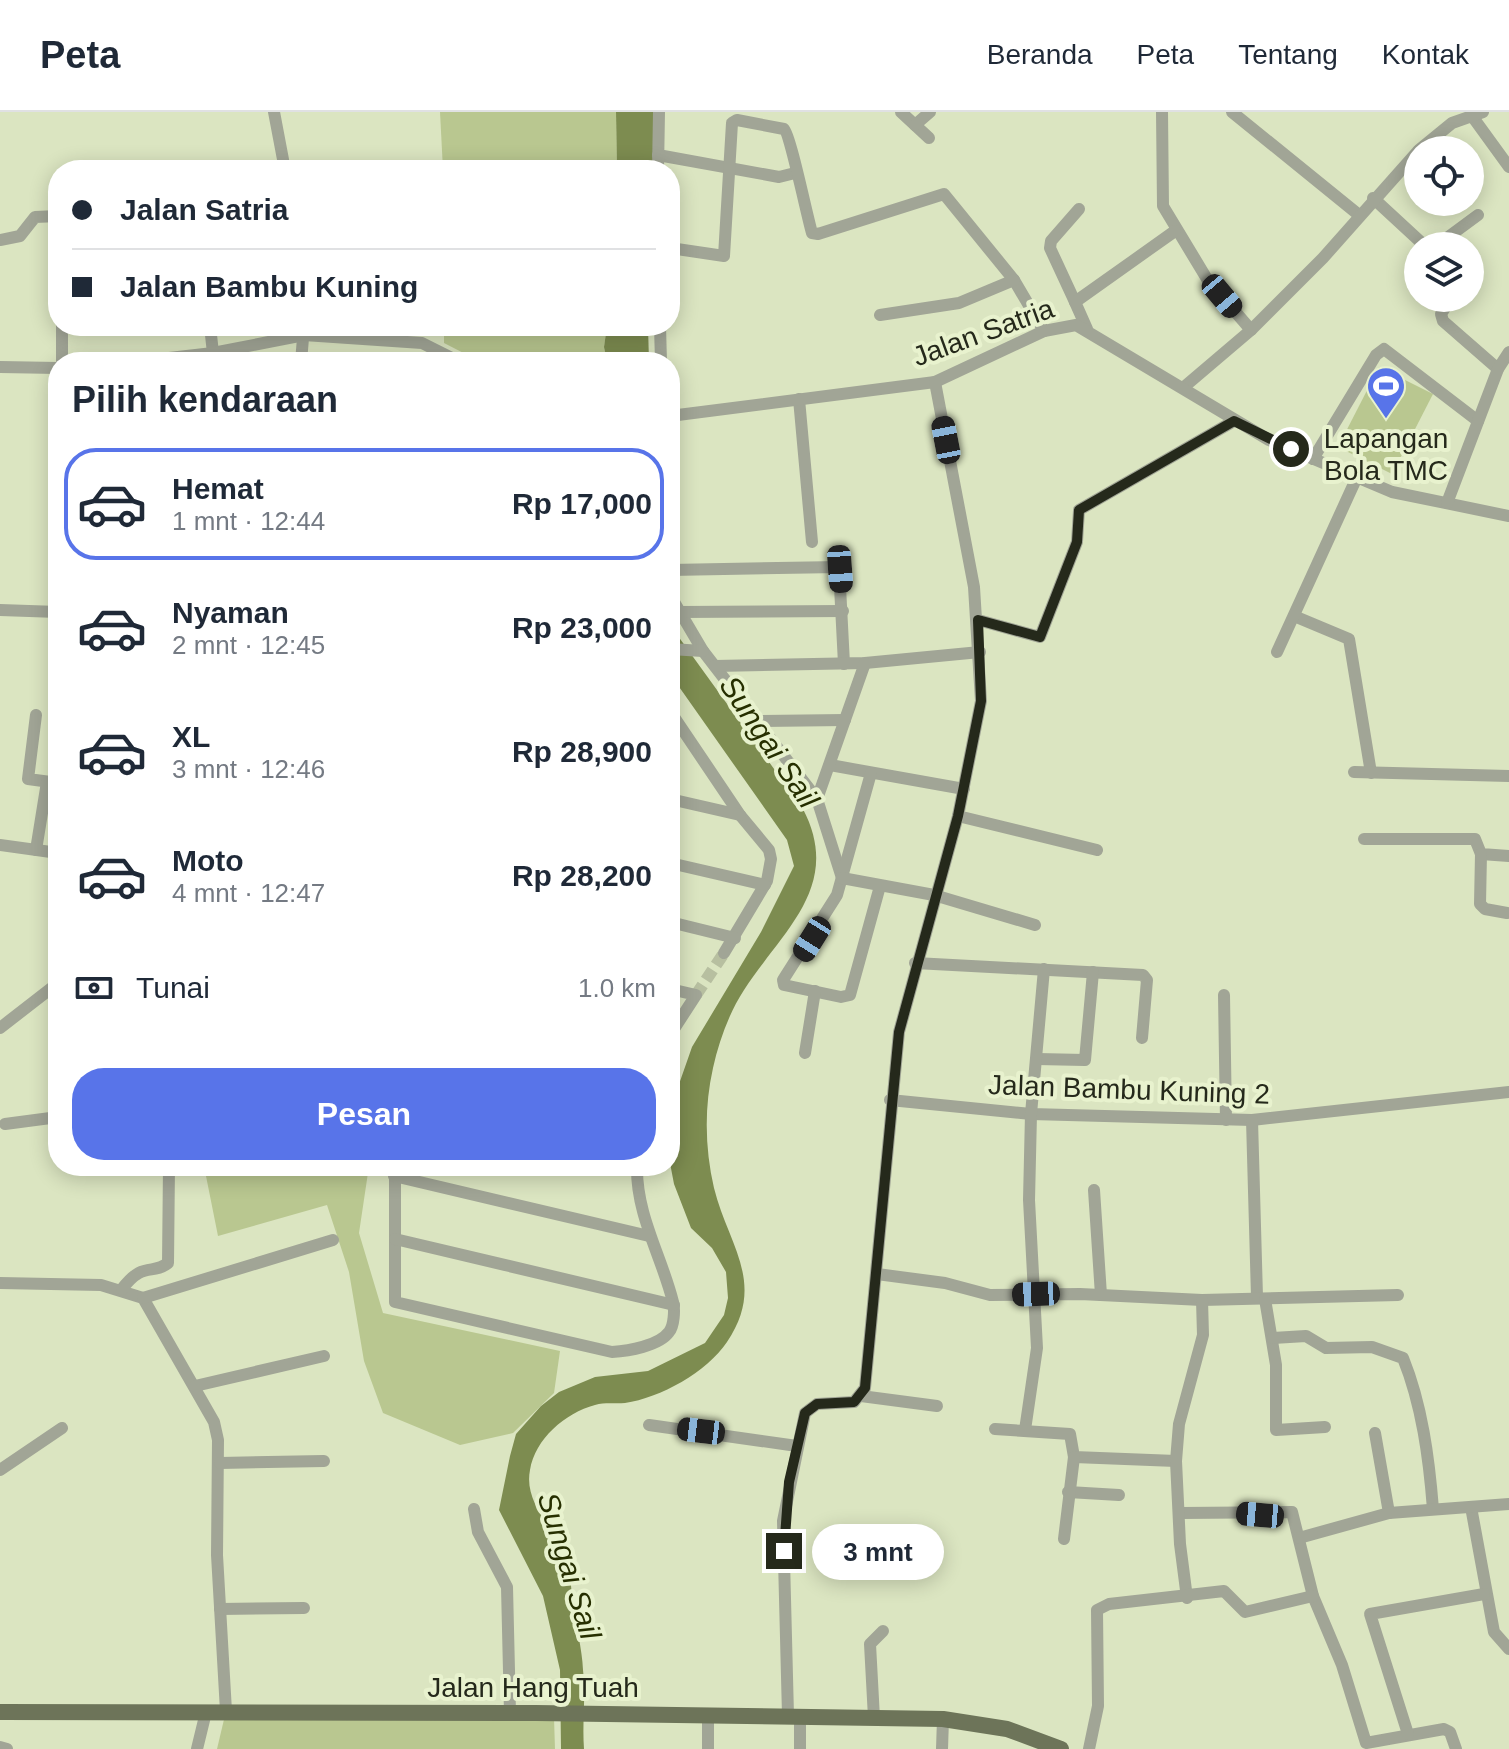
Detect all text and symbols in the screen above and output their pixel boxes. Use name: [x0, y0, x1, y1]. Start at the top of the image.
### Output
text: Peta: [40, 34, 120, 76]
text: Beranda: [987, 39, 1093, 70]
text: Peta: [1137, 39, 1194, 70]
text: Tentang: [1238, 39, 1338, 70]
text: Kontak: [1382, 39, 1469, 70]
map controls: [1404, 136, 1484, 312]
button: locate: [1404, 136, 1484, 216]
text: Jalan Satria: [120, 193, 288, 226]
button: layers: [1404, 232, 1484, 312]
text: Jalan Bambu Kuning: [120, 270, 418, 303]
car: [1197, 270, 1247, 322]
street label: Jalan Satria: [908, 292, 1058, 372]
sports icon: Lapangan Bola TMC: [1365, 365, 1407, 420]
text: Pilih kendaraan: [72, 379, 338, 420]
car: [930, 414, 962, 466]
place label: Lapangan Bola TMC: [1324, 423, 1448, 486]
route start: [1273, 431, 1309, 467]
icon: car: [76, 468, 148, 540]
text: Hemat: [172, 472, 264, 505]
text: Rp 17,000: [512, 487, 652, 520]
text: 1 mnt · 12:44: [172, 506, 325, 536]
car: [826, 544, 854, 594]
icon: car: [76, 592, 148, 664]
text: Nyaman: [172, 596, 289, 629]
text: Rp 23,000: [512, 611, 652, 644]
text: 2 mnt · 12:45: [172, 630, 325, 660]
water label: Sungai Sail: [713, 670, 826, 815]
icon: car: [76, 716, 148, 788]
text: XL: [172, 720, 210, 753]
text: Rp 28,900: [512, 735, 652, 768]
text: 3 mnt · 12:46: [172, 754, 325, 784]
icon: car: [76, 840, 148, 912]
text: Moto: [172, 844, 244, 877]
text: Rp 28,200: [512, 859, 652, 892]
text: 4 mnt · 12:47: [172, 878, 325, 908]
car: [789, 912, 835, 966]
icon: cash: [72, 966, 116, 1010]
text: Tunai: [136, 971, 210, 1004]
text: 1.0 km: [578, 973, 656, 1003]
button: Pesan: [72, 1068, 656, 1160]
street label: Jalan Bambu Kuning 2: [988, 1069, 1270, 1110]
car: [1012, 1281, 1060, 1307]
car: [676, 1416, 726, 1446]
water label: Sungai Sail: [532, 1488, 608, 1645]
car: [1235, 1501, 1285, 1529]
callout: 3 mnt: [812, 1523, 944, 1579]
route end: [766, 1533, 802, 1569]
text: 3 mnt: [843, 1537, 913, 1567]
street label: Jalan Hang Tuah: [427, 1672, 639, 1703]

